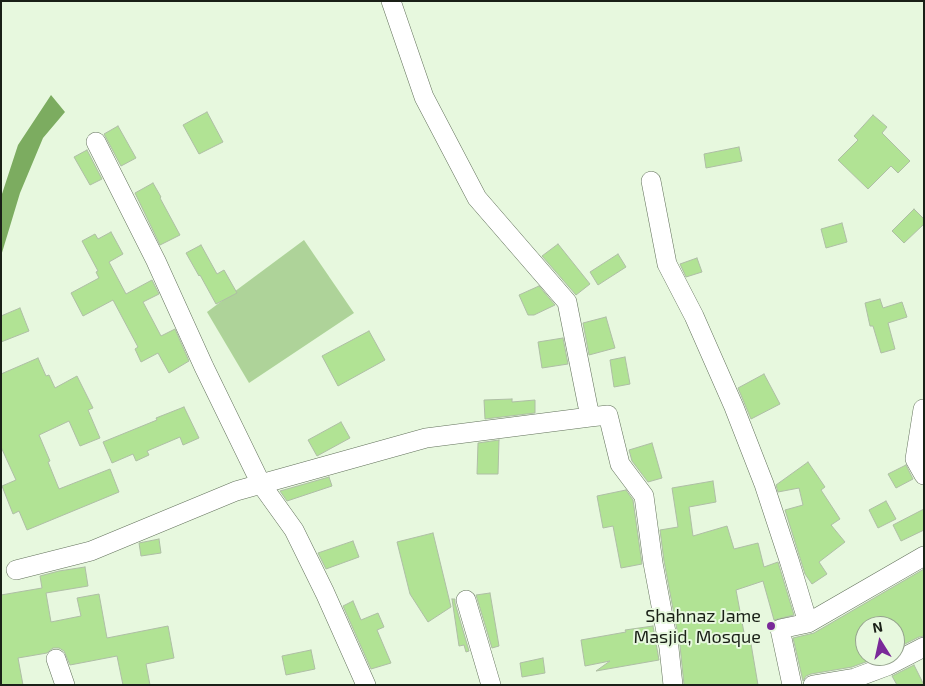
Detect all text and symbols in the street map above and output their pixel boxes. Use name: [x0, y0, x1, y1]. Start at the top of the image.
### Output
place label: Shahnaz Jame Masjid, Mosque: [633, 605, 761, 648]
north arrow: [855, 616, 905, 666]
text: N: [871, 617, 884, 636]
marker: Shahnaz Jame Masjid, Mosque: [765, 620, 777, 632]

